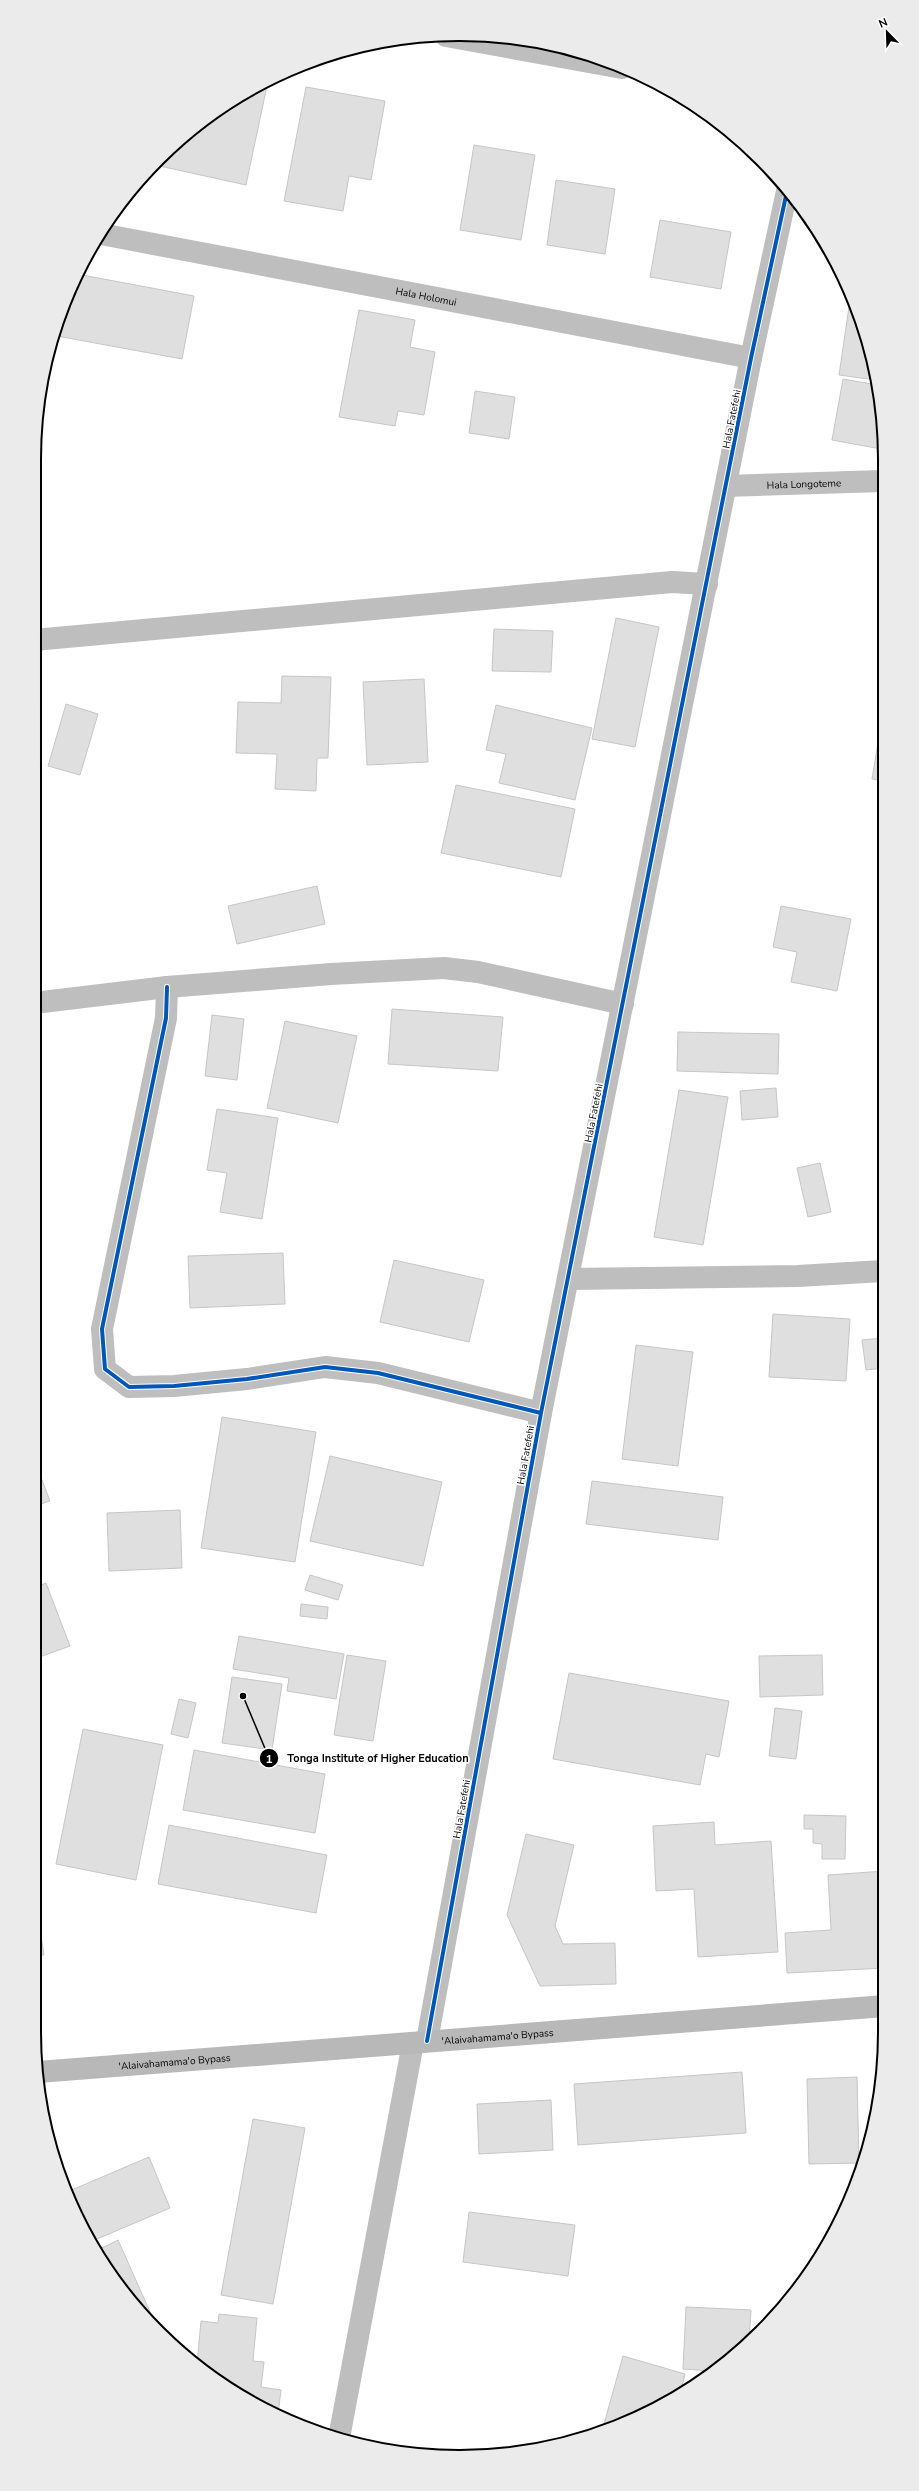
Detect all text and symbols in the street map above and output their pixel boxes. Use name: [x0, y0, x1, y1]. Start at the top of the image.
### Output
north arrow: [867, 12, 907, 52]
text: N: [877, 15, 890, 32]
street label: Hala Holomui: [394, 284, 458, 310]
street label: Hala Fatefehi: [719, 389, 745, 450]
street label: Hala Longoteme: [767, 476, 841, 493]
street label: Hala Fatefehi: [581, 1083, 607, 1144]
street label: Hala Fatefehi: [514, 1425, 538, 1486]
callout: Tonga Institute of Higher Education: [259, 1747, 476, 1770]
text: 1: [265, 1751, 273, 1767]
text: Tonga Institute of Higher Education: [287, 1751, 469, 1766]
street label: Hala Fatefehi: [450, 1779, 474, 1840]
street label: 'Alaivahamama'o Bypass: [441, 2026, 554, 2049]
street label: 'Alaivahamama'o Bypass: [118, 2051, 231, 2074]

